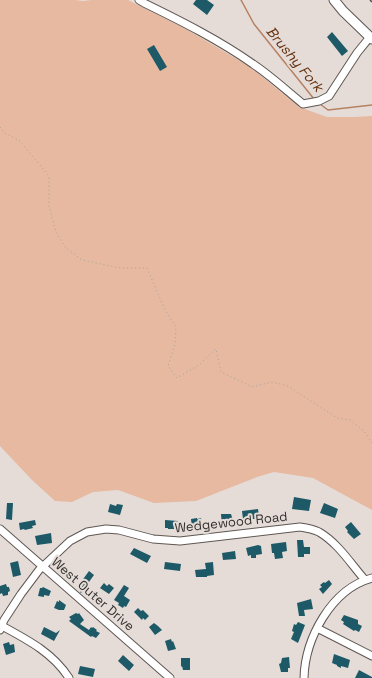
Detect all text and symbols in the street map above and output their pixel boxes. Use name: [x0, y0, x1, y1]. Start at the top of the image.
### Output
water label: Brushy Fork: [262, 23, 329, 97]
street label: Wedgewood Road: [174, 508, 288, 536]
street label: West Outer Drive: [48, 553, 138, 635]

